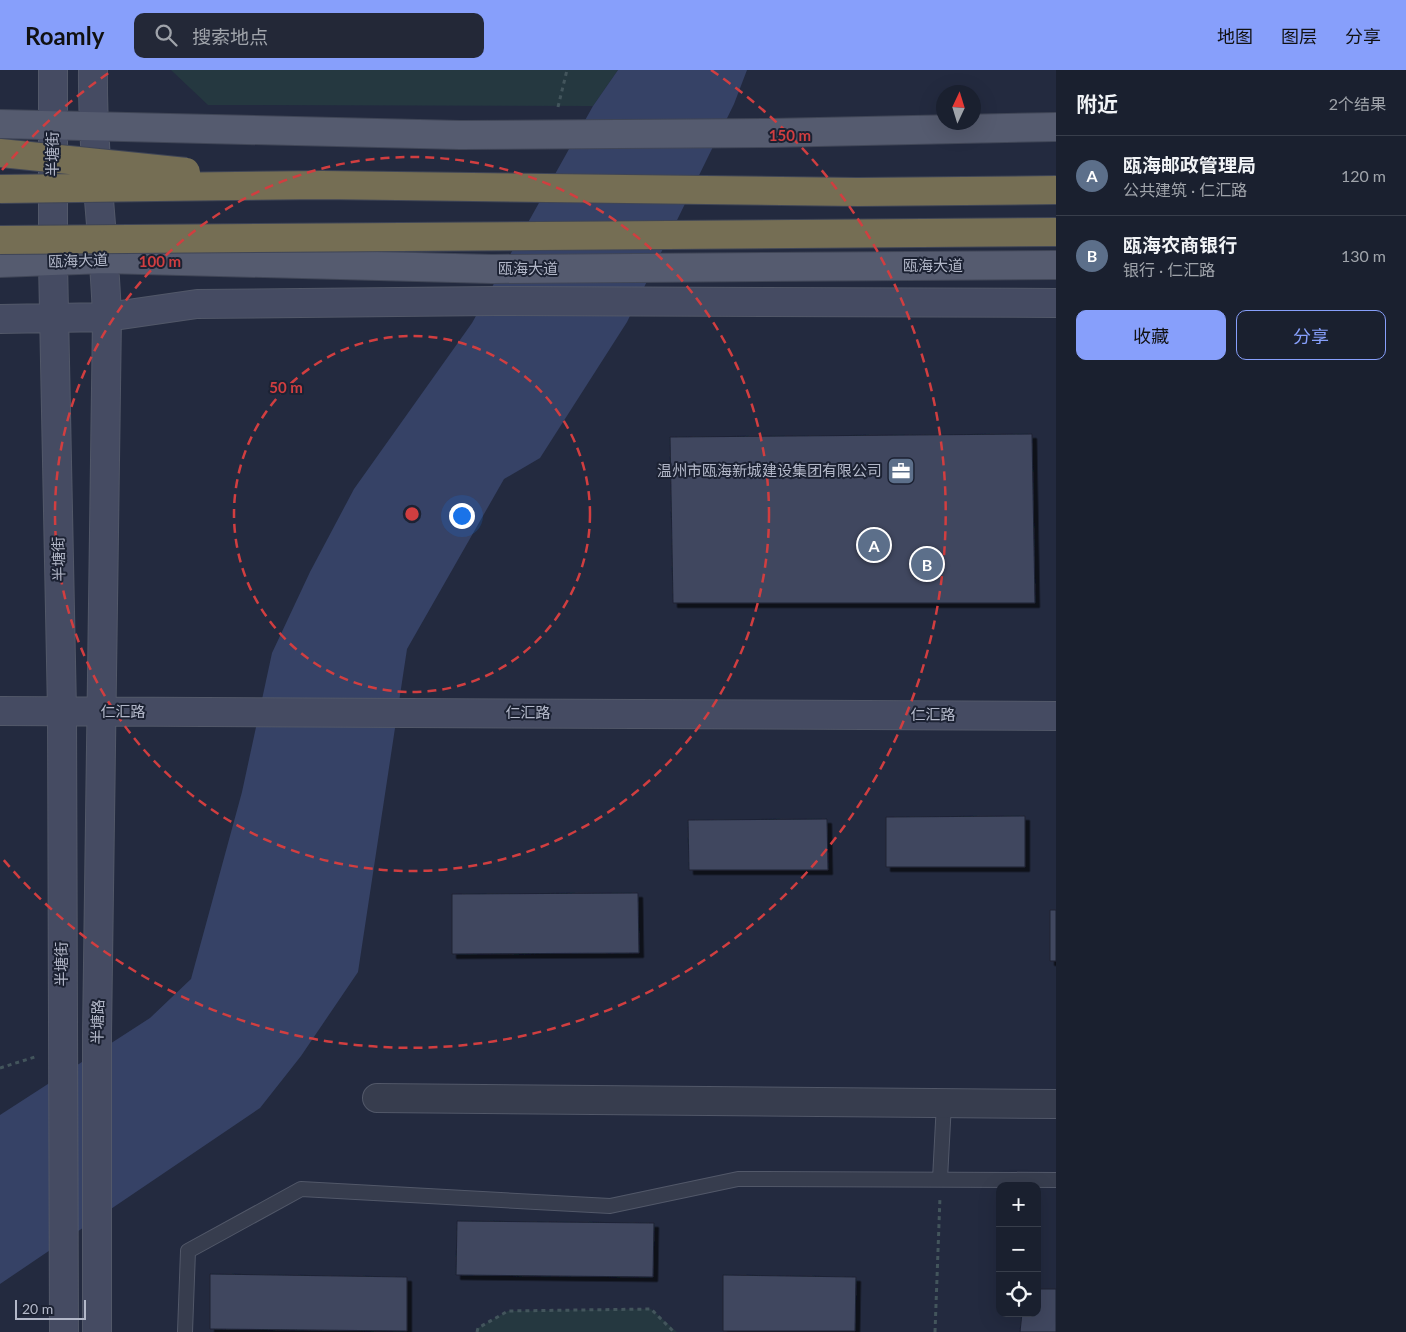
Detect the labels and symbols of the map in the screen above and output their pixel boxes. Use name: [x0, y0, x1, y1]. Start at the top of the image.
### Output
north arrow: [936, 85, 981, 130]
text: 150 m: [769, 126, 811, 144]
street label: 半塘街: [43, 131, 61, 177]
street label: 瓯海大道: [48, 250, 108, 270]
text: 100 m: [139, 252, 181, 270]
street label: 瓯海大道: [903, 256, 963, 274]
street label: 瓯海大道: [498, 259, 558, 277]
text: 50 m: [269, 378, 303, 396]
office icon: 温州市瓯海新城建设集团有限公司: [886, 456, 916, 486]
place label: 温州市瓯海新城建设集团有限公司: [657, 461, 882, 479]
your location: [449, 503, 475, 529]
centre of rings: [403, 505, 421, 523]
pin: A: [858, 526, 890, 564]
street label: 半塘街: [49, 536, 67, 582]
pin: B: [911, 545, 943, 583]
street label: 仁汇路: [100, 702, 146, 720]
street label: 仁汇路: [505, 703, 551, 721]
street label: 仁汇路: [910, 705, 956, 723]
street label: 半塘街: [52, 941, 70, 987]
street label: 半塘路: [88, 999, 106, 1045]
scale bar: [15, 1297, 86, 1320]

